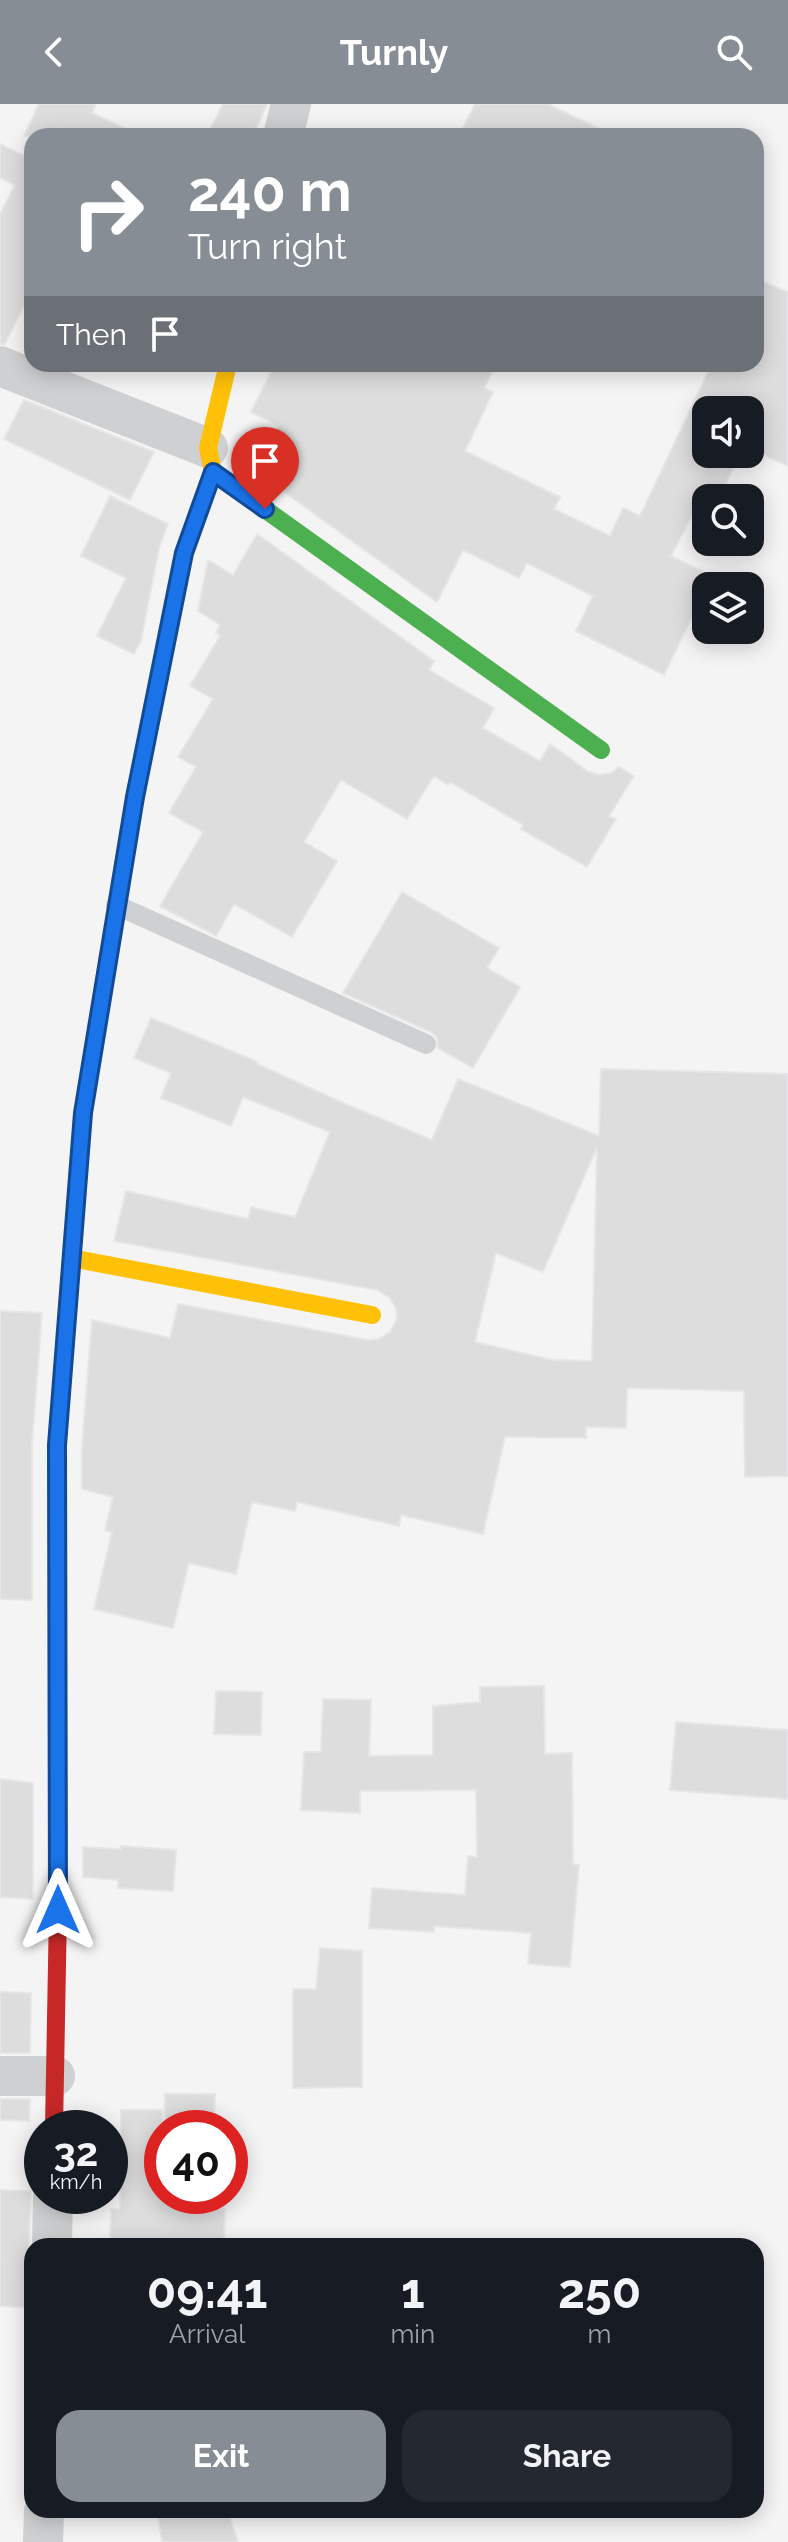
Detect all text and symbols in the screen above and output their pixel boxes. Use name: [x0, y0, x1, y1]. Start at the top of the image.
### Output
icon: back: [32, 30, 76, 74]
icon: search: [712, 30, 756, 74]
text: Turnly: [340, 31, 448, 73]
text: 240 m: [188, 158, 352, 224]
icon: right: [56, 160, 160, 264]
text: Turn right: [188, 225, 347, 267]
icon: arrive: [143, 312, 187, 356]
text: Then: [56, 317, 127, 352]
map controls: [692, 396, 764, 644]
button: sound: [692, 396, 764, 468]
pin: [231, 427, 299, 509]
icon: arrive: [243, 439, 287, 483]
button: search: [692, 484, 764, 556]
button: layers: [692, 572, 764, 644]
position arrow: [16, 1868, 100, 1952]
speed limit sign: 40: [144, 2110, 248, 2214]
text: 32: [54, 2128, 98, 2175]
text: km/h: [50, 2170, 102, 2194]
text: 09:41: [147, 2263, 268, 2319]
text: 1: [401, 2263, 425, 2319]
text: 250: [558, 2263, 641, 2319]
text: Arrival: [169, 2319, 245, 2349]
text: min: [390, 2319, 435, 2349]
text: m: [588, 2319, 612, 2349]
button: Exit: [56, 2410, 386, 2502]
button: Share: [402, 2410, 732, 2502]

